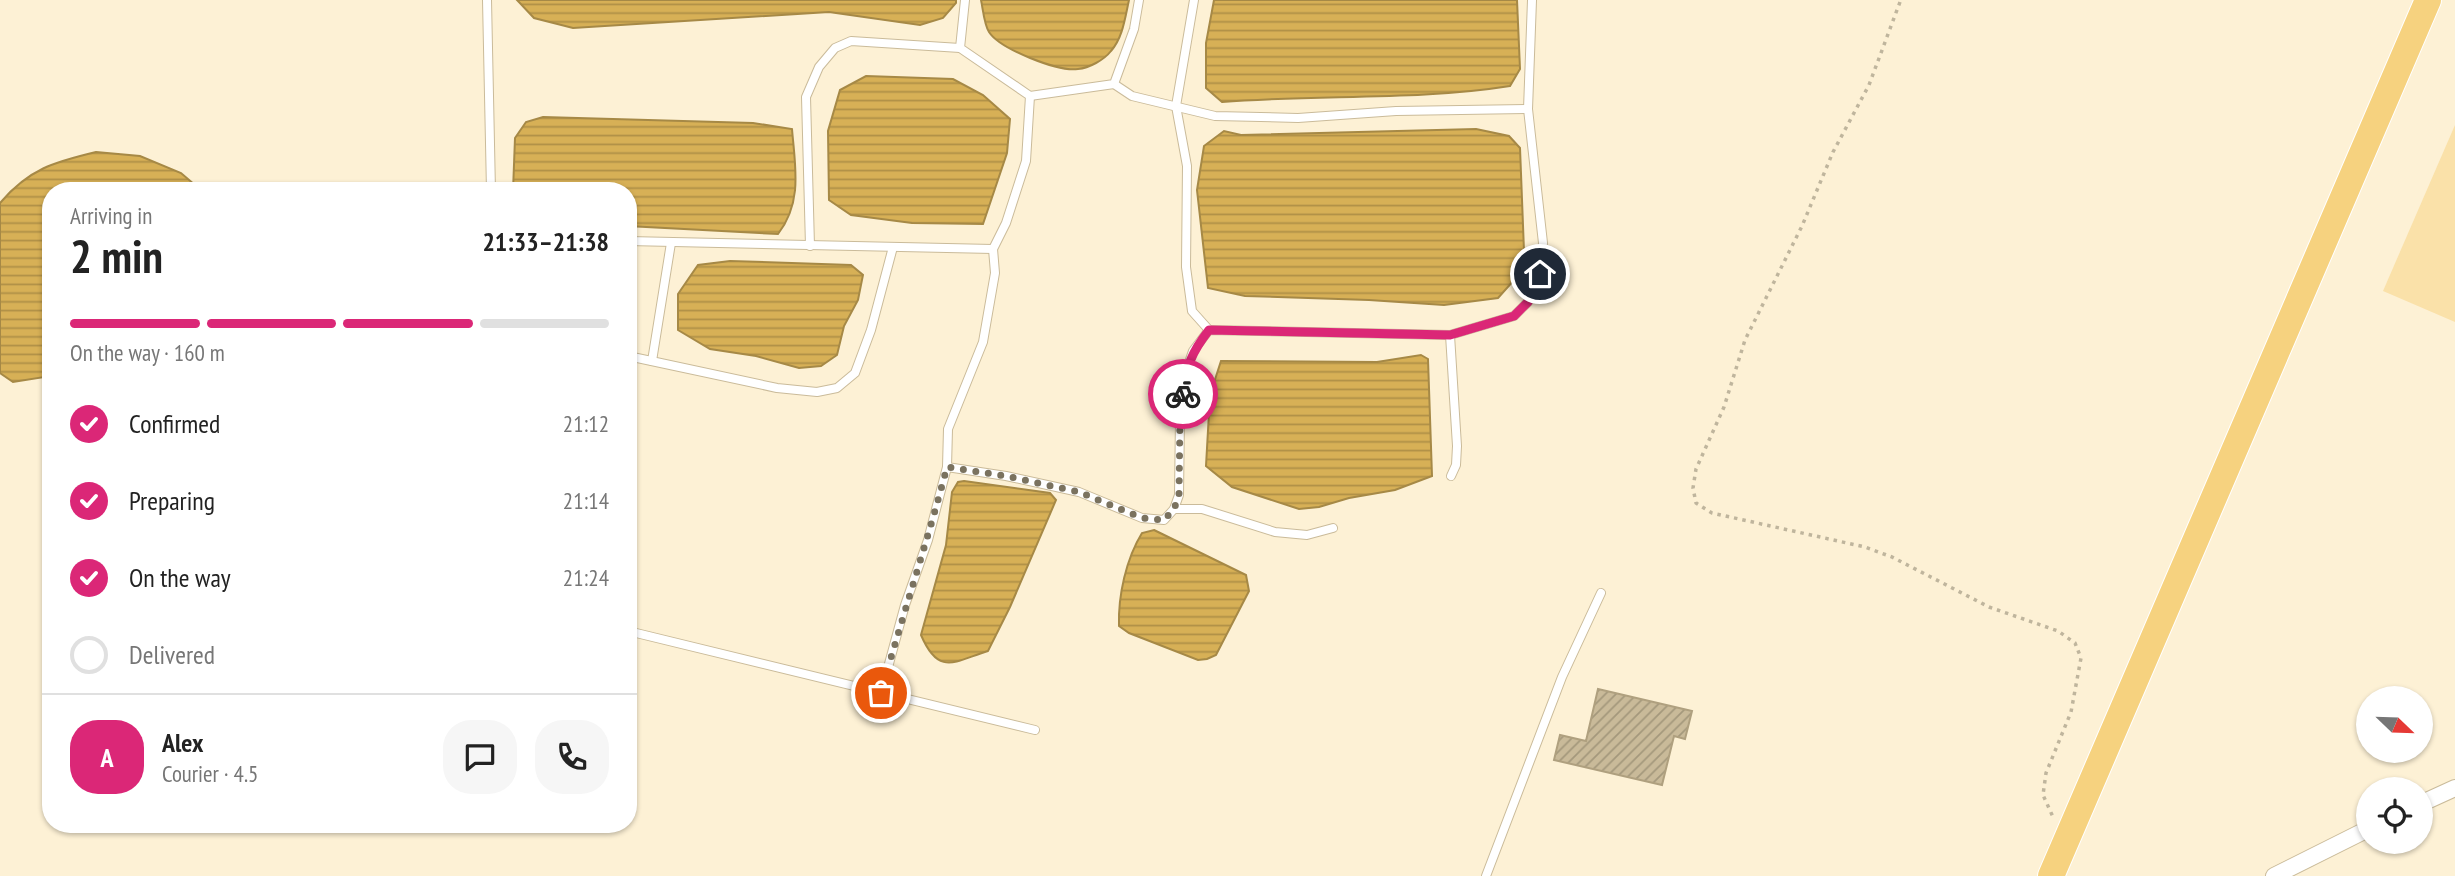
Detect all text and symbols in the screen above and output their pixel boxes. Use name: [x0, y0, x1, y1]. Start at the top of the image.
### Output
text: Arriving in: [70, 201, 152, 230]
text: 21:33–21:38: [482, 225, 609, 258]
text: 2 min: [70, 226, 163, 286]
pin: [1510, 244, 1570, 304]
icon: home: [1521, 255, 1559, 293]
text: On the way · 160 m: [70, 338, 225, 367]
courier: [1148, 359, 1218, 429]
icon: bike: [1164, 375, 1202, 413]
icon: check: [70, 405, 108, 443]
text: Confirmed: [129, 407, 220, 440]
text: 21:12: [563, 409, 609, 438]
icon: check: [70, 482, 108, 520]
text: Preparing: [129, 484, 215, 517]
text: 21:14: [563, 486, 609, 515]
icon: check: [70, 559, 108, 597]
text: On the way: [129, 561, 231, 594]
text: 21:24: [563, 563, 609, 592]
text: Delivered: [129, 638, 215, 671]
pin: [851, 663, 911, 723]
icon: bag: [862, 674, 900, 712]
north arrow: [2356, 686, 2432, 763]
map controls: [2356, 686, 2433, 854]
button: chat: [443, 720, 517, 794]
button: phone: [535, 720, 609, 794]
text: Alex: [162, 726, 203, 759]
text: A: [100, 741, 114, 774]
text: Courier · 4.5: [162, 759, 258, 788]
button: locate: [2356, 777, 2433, 854]

